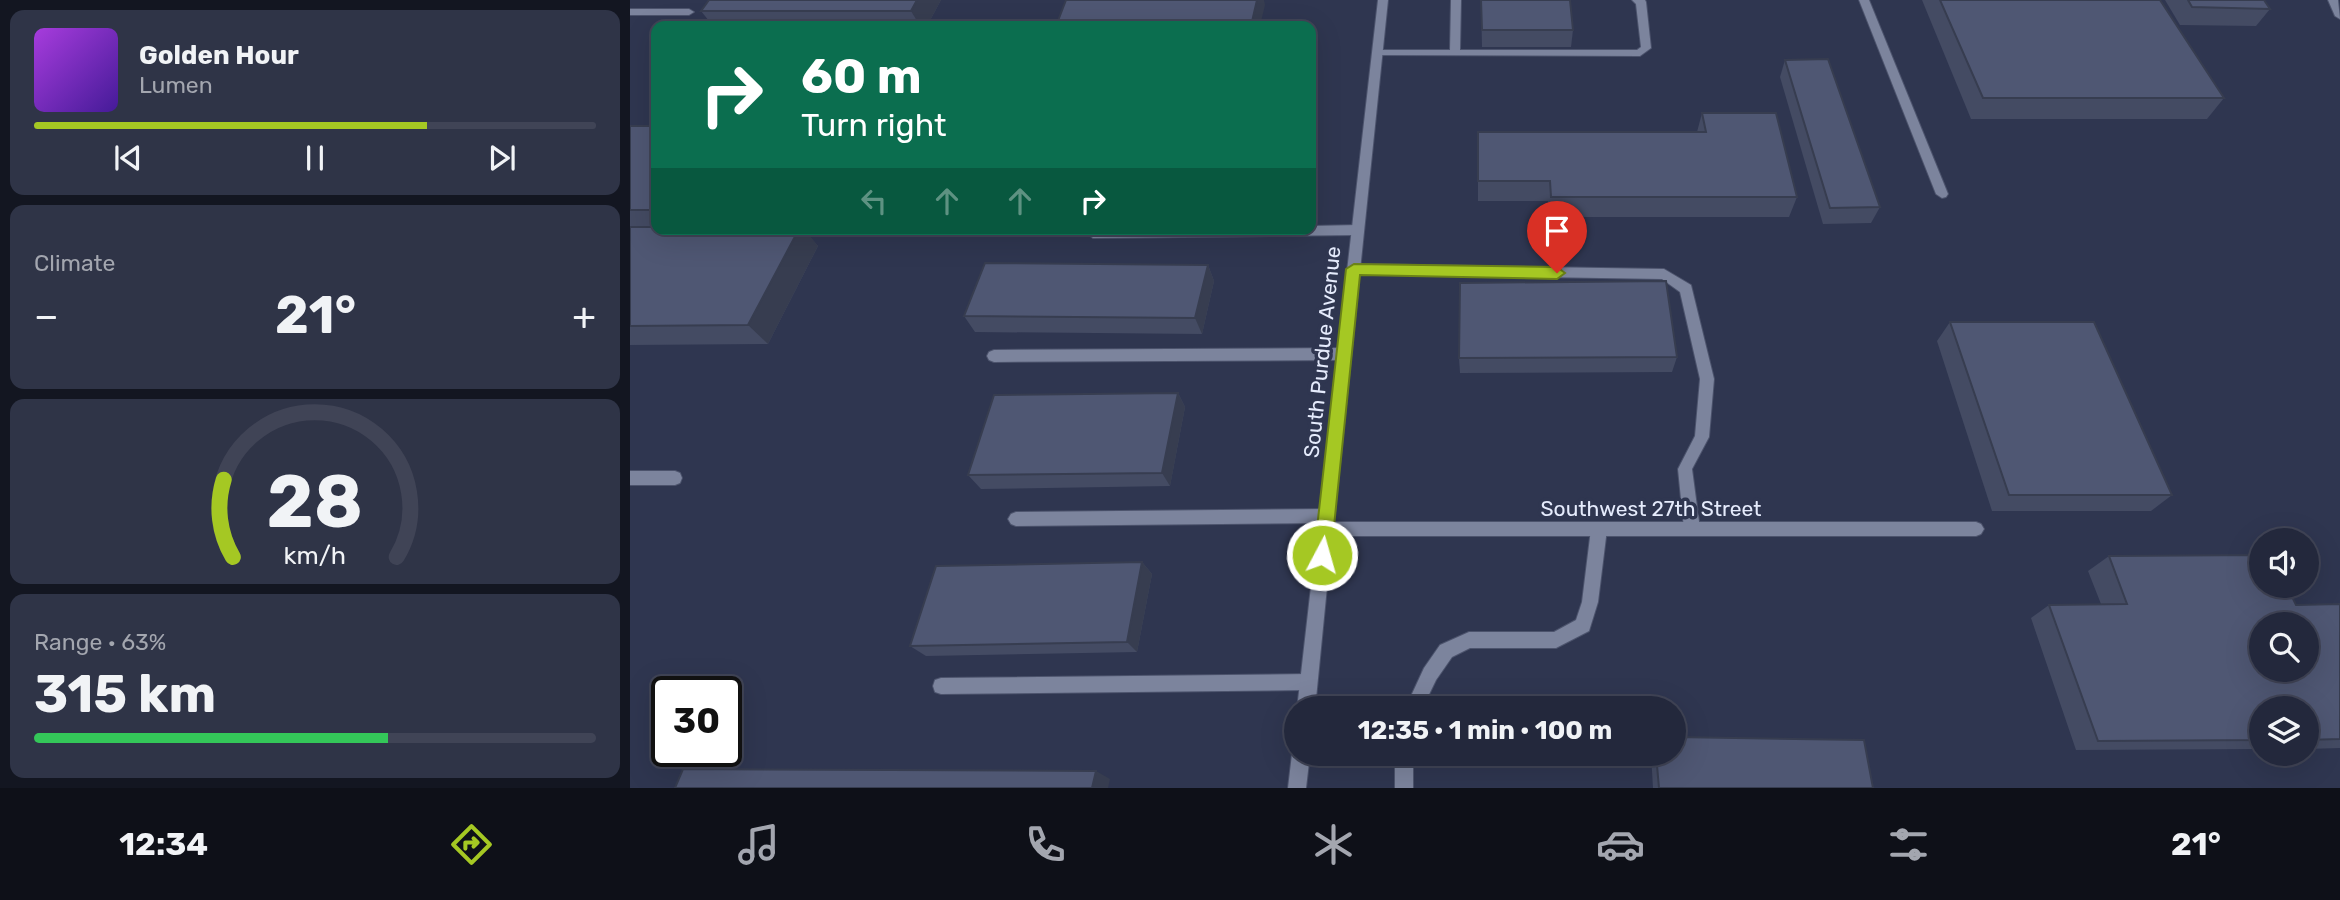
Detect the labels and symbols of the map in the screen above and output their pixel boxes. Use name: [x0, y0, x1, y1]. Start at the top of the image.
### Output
pin: [1527, 201, 1587, 273]
street label: South Purdue Avenue: [1298, 245, 1346, 459]
street label: Southwest 27th Street: [1541, 496, 1761, 521]
position arrow: [1285, 518, 1359, 592]
speed limit sign: 30: [651, 676, 742, 767]

